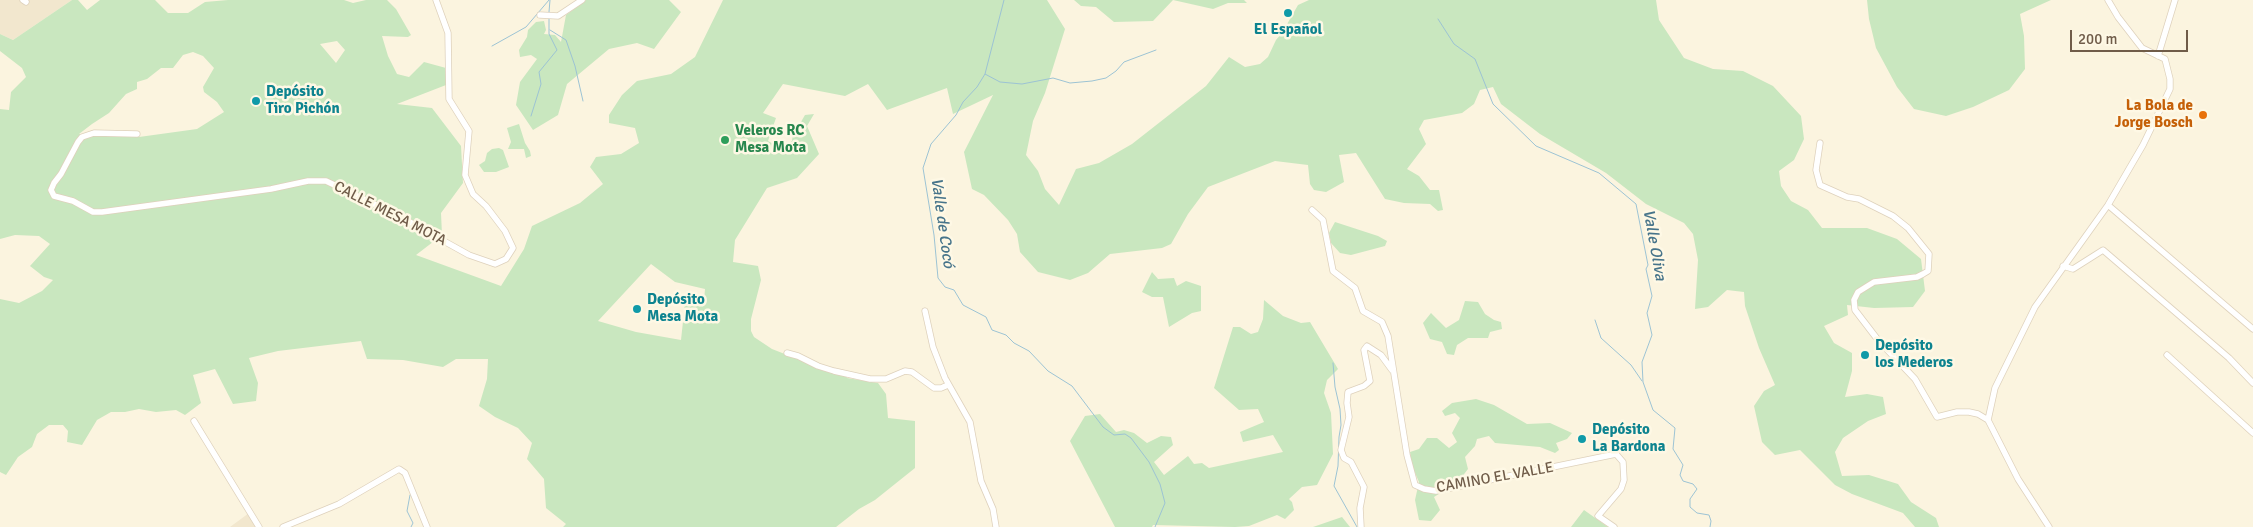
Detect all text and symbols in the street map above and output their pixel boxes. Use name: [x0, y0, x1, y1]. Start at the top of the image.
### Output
marker: El Español: [1282, 7, 1294, 19]
scale bar: [2073, 20, 2190, 52]
place label: El Español: [1254, 21, 1322, 39]
text: 200 m: [2078, 30, 2118, 48]
place label: Depósito Tiro Pichón: [266, 83, 340, 118]
marker: Depósito Tiro Pichón: [250, 95, 262, 107]
place label: La Bola de Jorge Bosch: [2115, 97, 2193, 132]
marker: La Bola de Jorge Bosch: [2197, 109, 2209, 121]
place label: Veleros RC Mesa Mota: [735, 122, 806, 157]
marker: Veleros RC Mesa Mota: [719, 134, 731, 146]
water label: Valle de Cocó: [926, 177, 958, 269]
street label: CALLE MESA MOTA: [331, 178, 449, 250]
water label: Valle Oliva: [1638, 208, 1670, 282]
place label: Depósito Mesa Mota: [647, 291, 718, 326]
marker: Depósito Mesa Mota: [631, 303, 643, 315]
place label: Depósito los Mederos: [1875, 337, 1953, 372]
marker: Depósito los Mederos: [1859, 349, 1871, 361]
place label: Depósito La Bardona: [1592, 421, 1665, 456]
marker: Depósito La Bardona: [1576, 433, 1588, 445]
street label: CAMINO EL VALLE: [1435, 459, 1555, 497]

